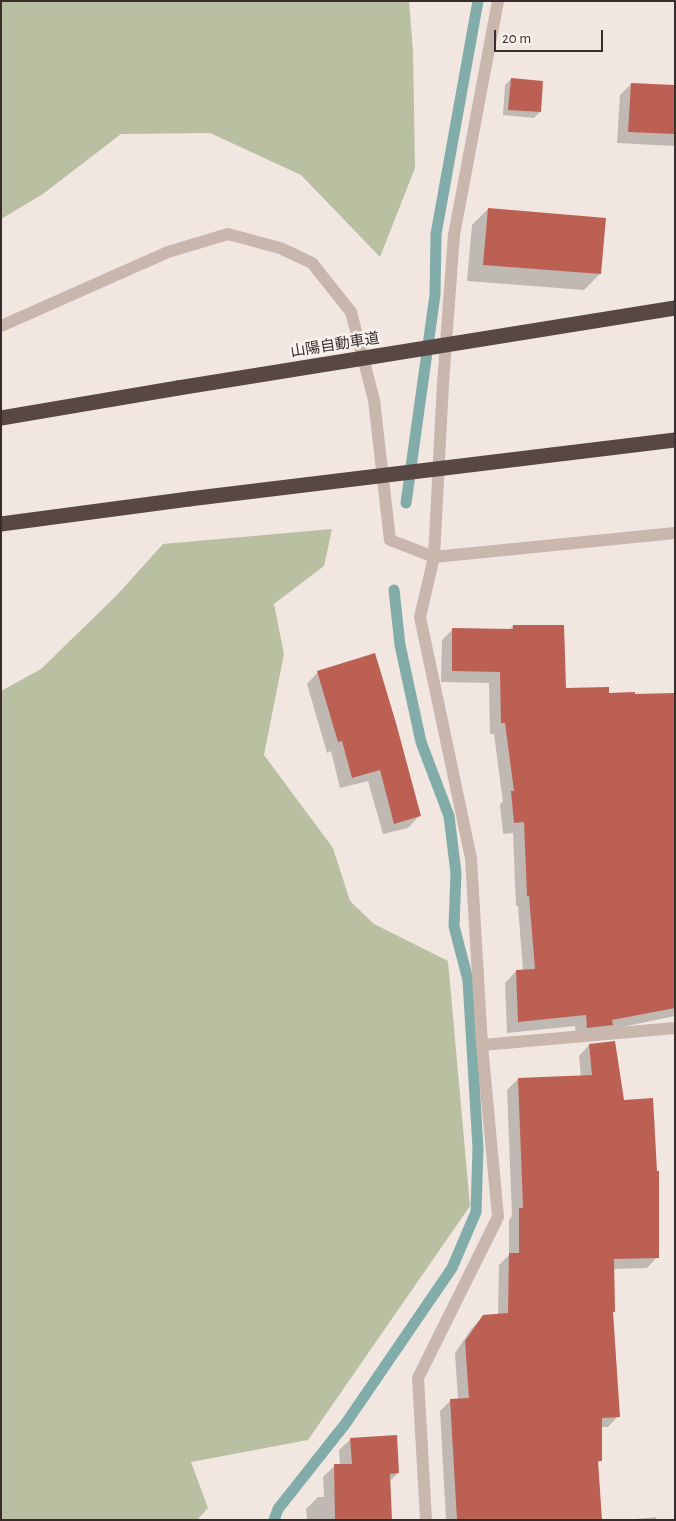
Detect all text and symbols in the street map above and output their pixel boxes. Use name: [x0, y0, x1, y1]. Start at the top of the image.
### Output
scale bar: [496, 20, 605, 52]
text: 20 m: [502, 31, 531, 46]
street label: 山陽自動車道: [289, 329, 381, 361]

